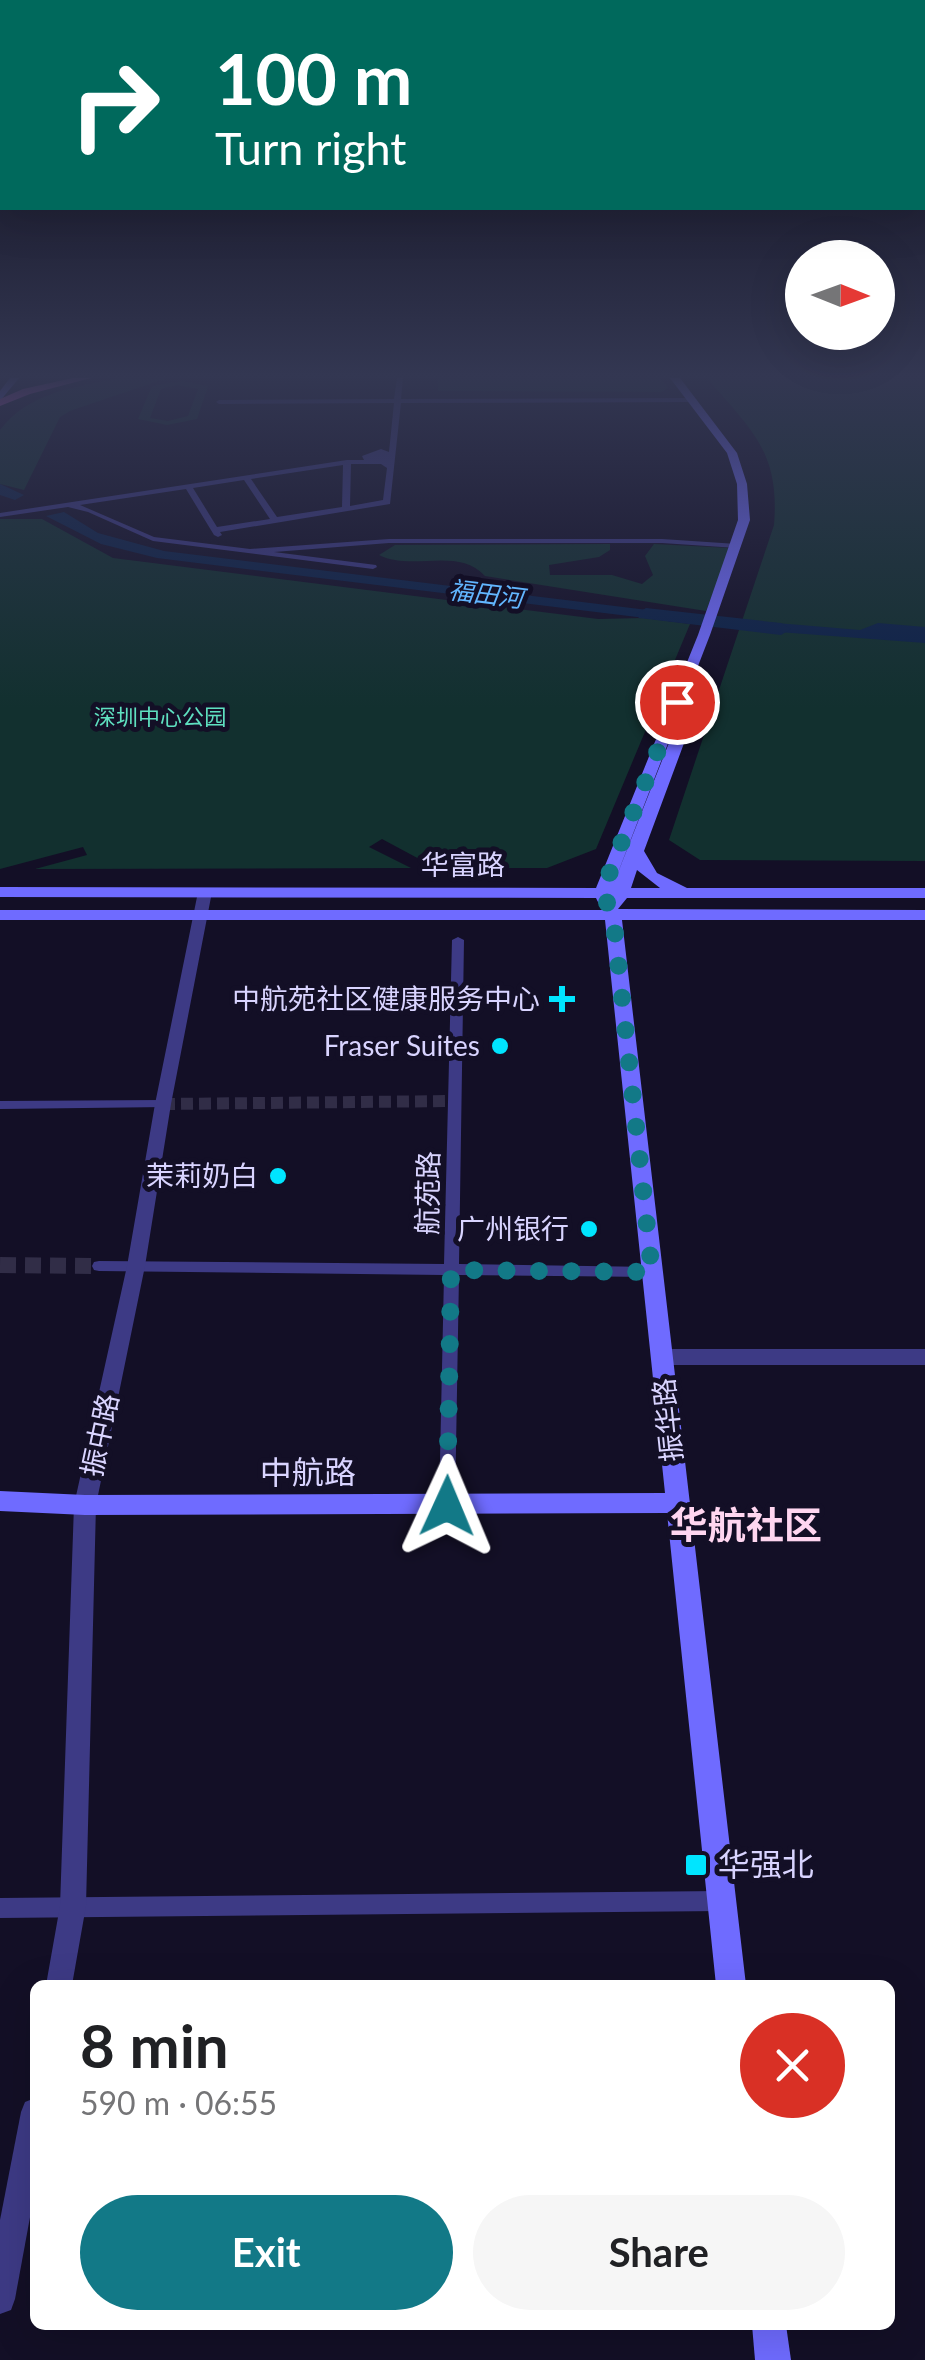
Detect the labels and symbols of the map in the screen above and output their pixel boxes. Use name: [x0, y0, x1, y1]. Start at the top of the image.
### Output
north arrow: [785, 240, 895, 350]
water label: 福田河: [447, 574, 529, 613]
pin: [635, 660, 720, 745]
park label: 深圳中心公园: [94, 703, 226, 730]
street label: 华富路: [421, 847, 505, 881]
place label: 中航苑社区健康服务中心: [232, 981, 540, 1015]
marker: 中航苑社区健康服务中心: [549, 986, 575, 1012]
place label: Fraser Suites: [324, 1028, 480, 1062]
marker: Fraser Suites: [489, 1035, 511, 1057]
street label: 航苑路: [409, 1151, 445, 1235]
place label: 茉莉奶白: [146, 1158, 258, 1192]
marker: 茉莉奶白: [267, 1165, 289, 1187]
place label: 广州银行: [457, 1211, 569, 1245]
marker: 广州银行: [578, 1218, 600, 1240]
street label: 振华路: [646, 1377, 688, 1464]
street label: 振中路: [74, 1390, 124, 1479]
street label: 中航路: [260, 1452, 356, 1491]
position arrow: [395, 1454, 499, 1558]
district label: 华航社区: [670, 1501, 822, 1547]
place label: 华强北: [718, 1844, 814, 1883]
marker: 华强北: [683, 1852, 709, 1878]

